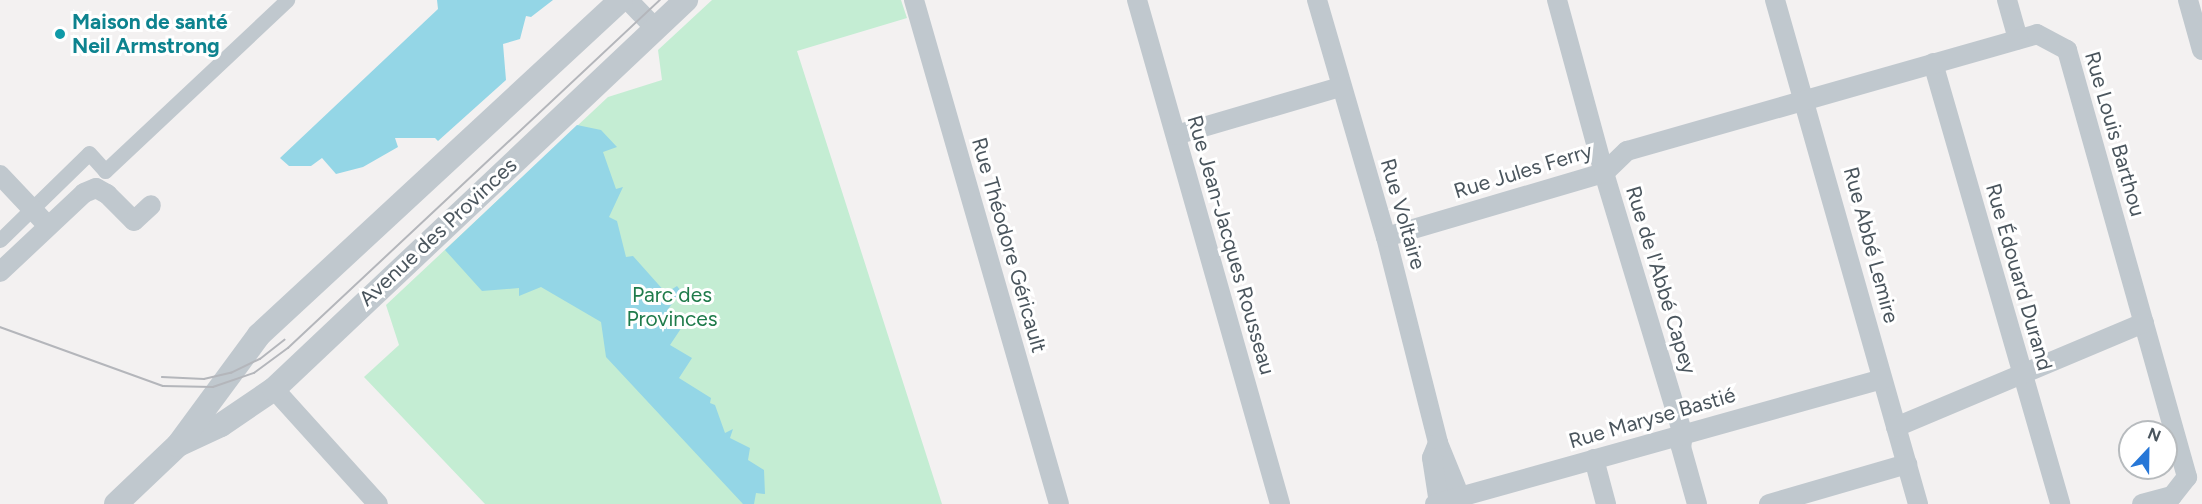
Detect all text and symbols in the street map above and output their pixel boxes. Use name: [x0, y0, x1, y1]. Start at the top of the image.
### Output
place label: Maison de santé Neil Armstrong: [72, 9, 228, 59]
marker: Maison de santé Neil Armstrong: [53, 27, 67, 41]
street label: Rue Louis Barthou: [2079, 49, 2151, 219]
street label: Rue Jean-Jacques Rousseau: [1182, 112, 1280, 378]
street label: Rue Théodore Géricault: [966, 135, 1052, 355]
street label: Rue Jules Ferry: [1451, 138, 1595, 204]
street label: Avenue des Provinces: [354, 152, 522, 312]
street label: Rue Voltaire: [1375, 156, 1431, 272]
street label: Rue Abbé Lemire: [1838, 164, 1904, 326]
street label: Rue Édouard Durand: [1980, 181, 2058, 373]
street label: Rue de l'Abbé Capey: [1620, 183, 1702, 377]
park label: Parc des Provinces: [626, 282, 718, 332]
street label: Rue Maryse Bastié: [1566, 382, 1738, 454]
north arrow: [2118, 420, 2178, 480]
text: N: [2145, 424, 2163, 446]

